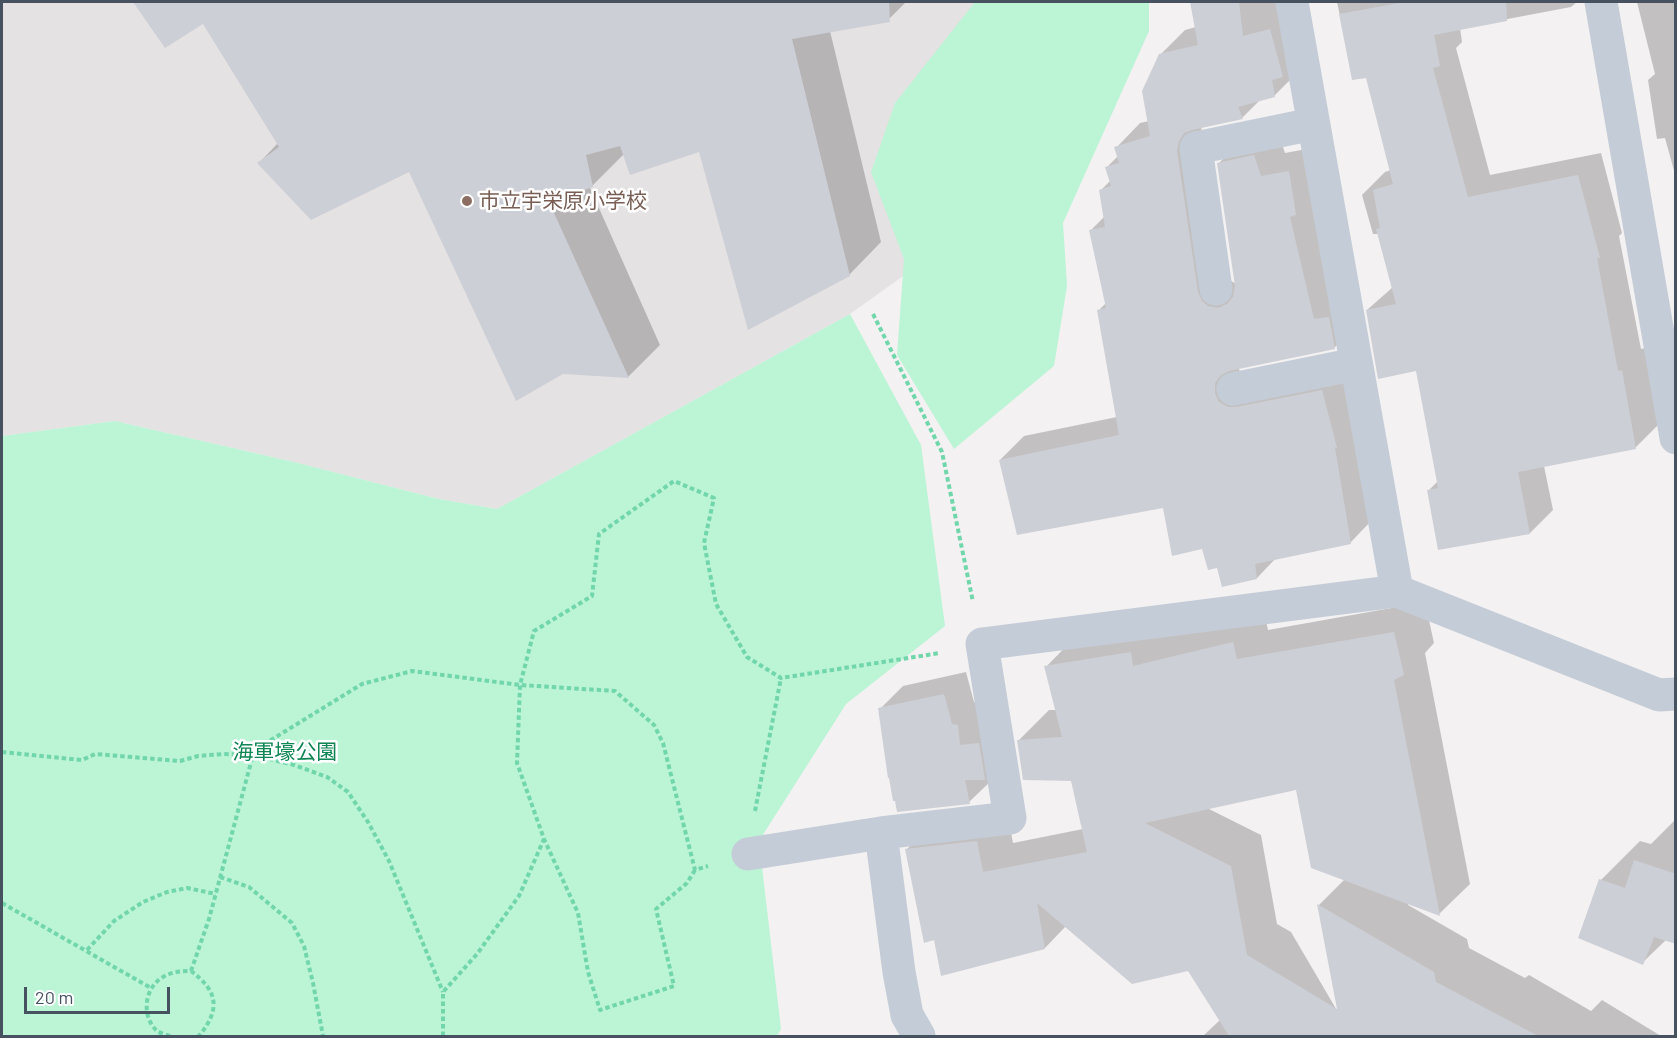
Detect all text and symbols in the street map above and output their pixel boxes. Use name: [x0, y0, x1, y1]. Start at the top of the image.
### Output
place label: 市立宇栄原小学校: [479, 188, 647, 214]
marker: 市立宇栄原小学校: [460, 194, 474, 208]
park label: 海軍壕公園: [233, 739, 337, 765]
scale bar: [27, 975, 172, 1013]
text: 20 m: [35, 986, 73, 1008]

